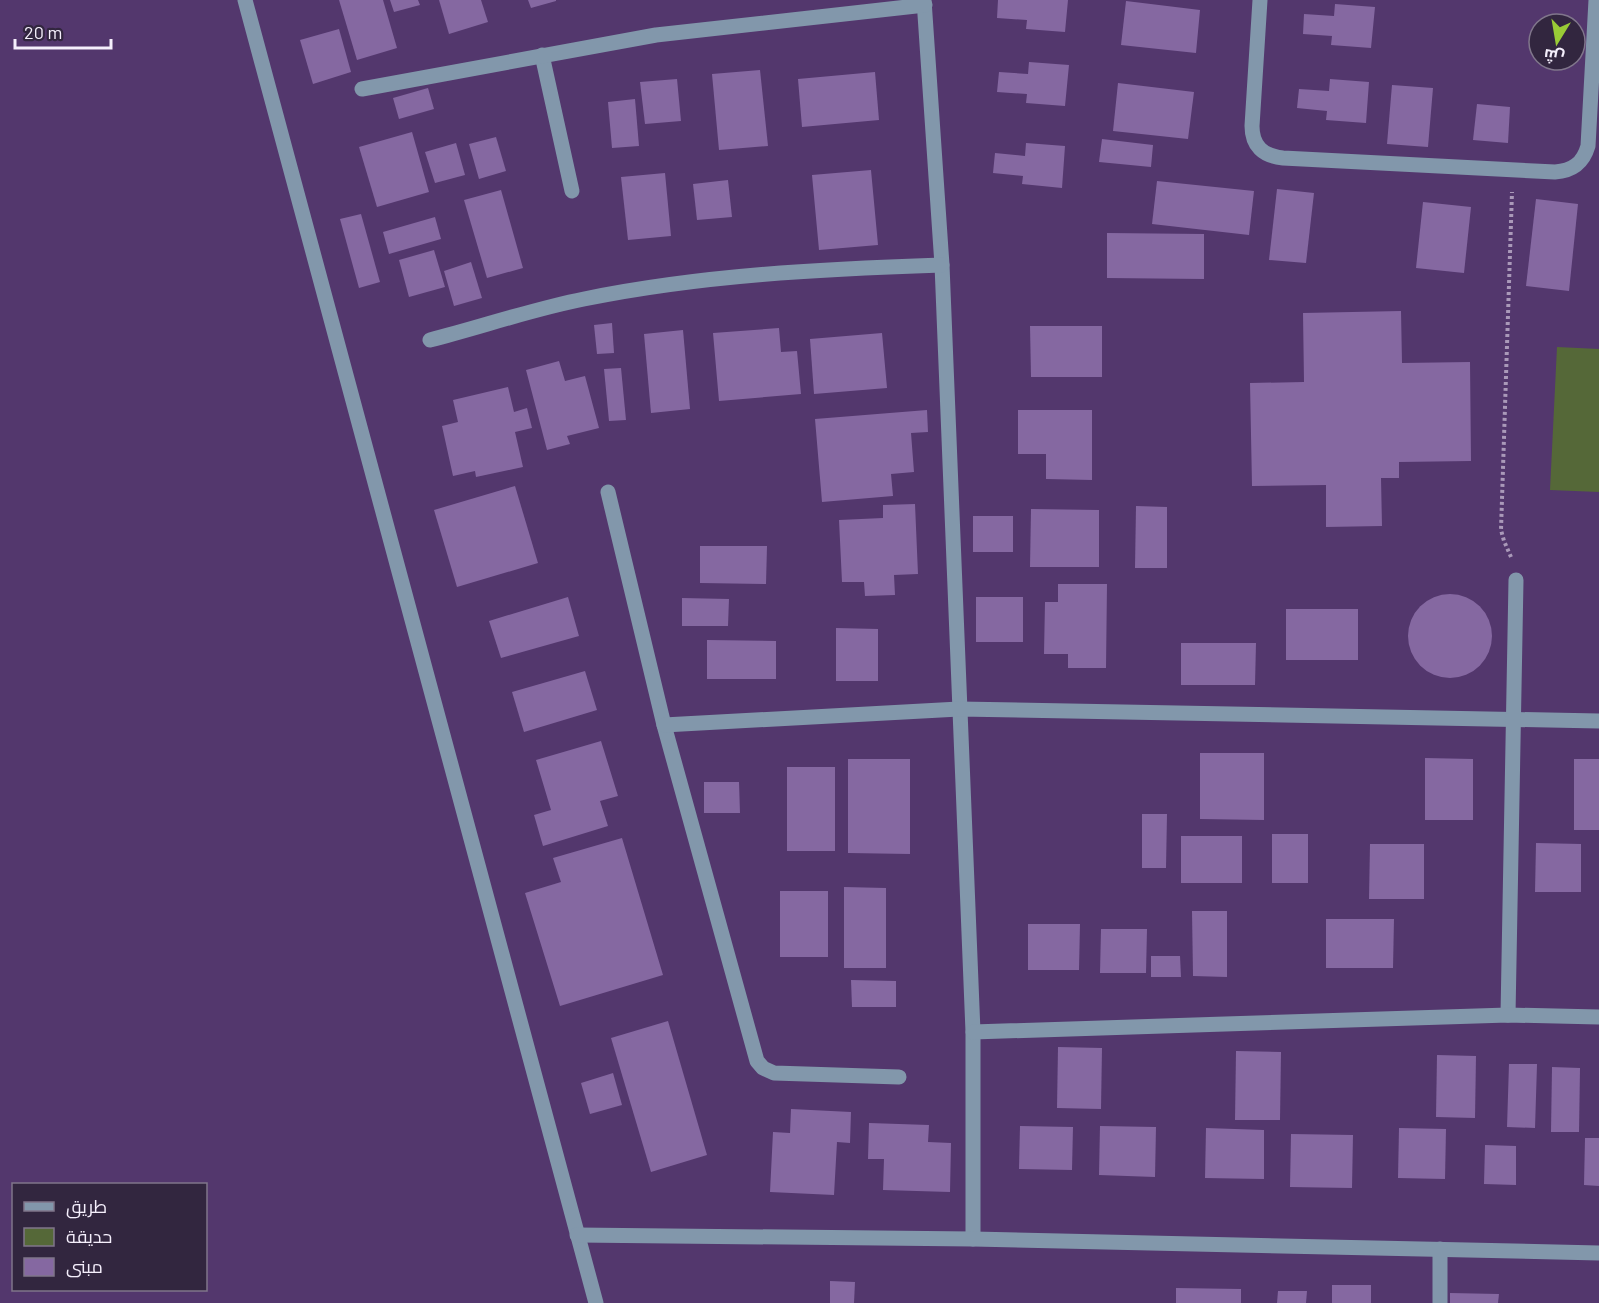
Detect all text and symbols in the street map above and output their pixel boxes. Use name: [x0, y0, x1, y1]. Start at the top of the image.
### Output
scale bar: [15, 12, 111, 50]
north arrow: [1527, 12, 1587, 72]
text: 20 m: [24, 21, 62, 43]
text: ش: [1542, 45, 1566, 68]
legend: [12, 1183, 207, 1291]
text: طريق: [66, 1195, 107, 1219]
text: حديقة: [66, 1225, 112, 1247]
text: مبنى: [66, 1255, 103, 1278]

